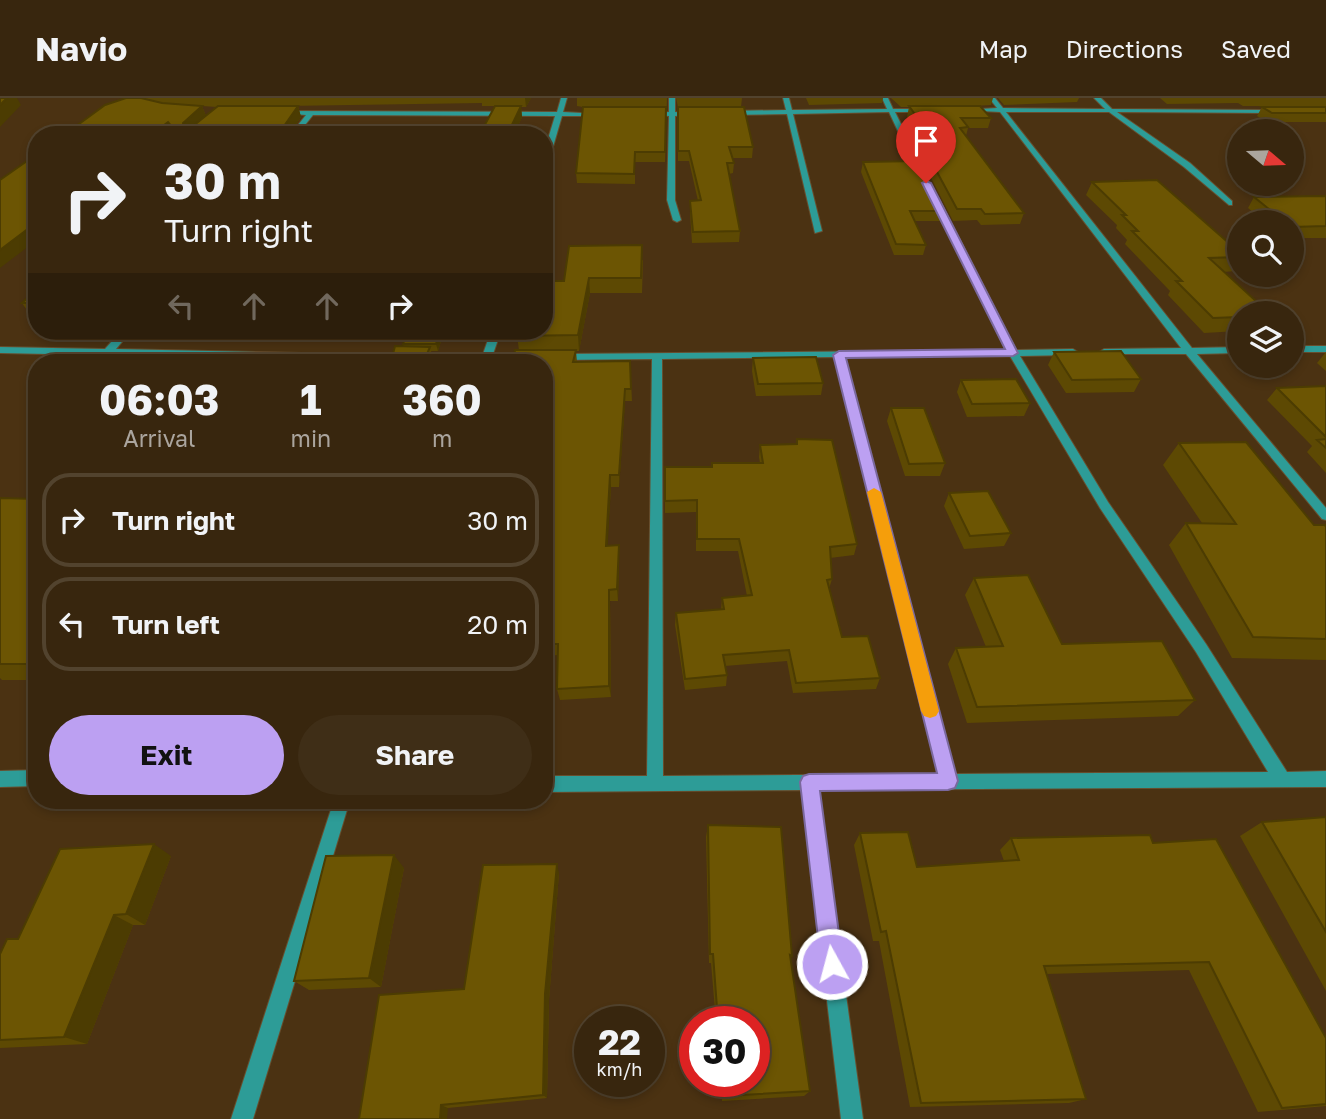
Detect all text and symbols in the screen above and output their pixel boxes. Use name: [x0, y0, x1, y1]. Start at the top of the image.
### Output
text: Navio: [35, 29, 127, 68]
text: Map: [979, 34, 1028, 63]
text: Directions: [1066, 34, 1183, 63]
text: Saved: [1221, 34, 1291, 63]
pin: [896, 111, 956, 183]
north arrow: [1227, 119, 1304, 196]
map controls: [1227, 119, 1304, 378]
icon: arrive: [907, 122, 945, 160]
text: 30 m: [164, 151, 281, 210]
icon: right: [49, 154, 140, 245]
button: search: [1227, 210, 1304, 287]
text: Turn right: [164, 211, 313, 249]
icon: left: [162, 287, 200, 325]
icon: ahead: [235, 287, 273, 325]
icon: ahead: [308, 287, 346, 325]
icon: right: [381, 287, 419, 325]
button: layers: [1227, 301, 1304, 378]
text: 06:03: [99, 374, 219, 424]
text: 1: [300, 374, 322, 424]
text: 360: [402, 374, 482, 424]
text: Arrival: [123, 424, 195, 452]
text: min: [291, 424, 331, 452]
text: m: [432, 424, 452, 452]
icon: right: [53, 501, 91, 539]
text: Turn right: [112, 505, 235, 536]
text: 30 m: [467, 505, 528, 536]
icon: left: [53, 605, 91, 643]
text: Turn left: [112, 609, 220, 640]
text: 20 m: [467, 609, 528, 640]
button: Exit: [49, 715, 284, 795]
button: Share: [298, 715, 532, 795]
position arrow: [795, 927, 869, 1001]
speed limit sign: 30: [679, 1006, 770, 1097]
text: 22: [598, 1021, 641, 1063]
text: km/h: [597, 1058, 642, 1080]

